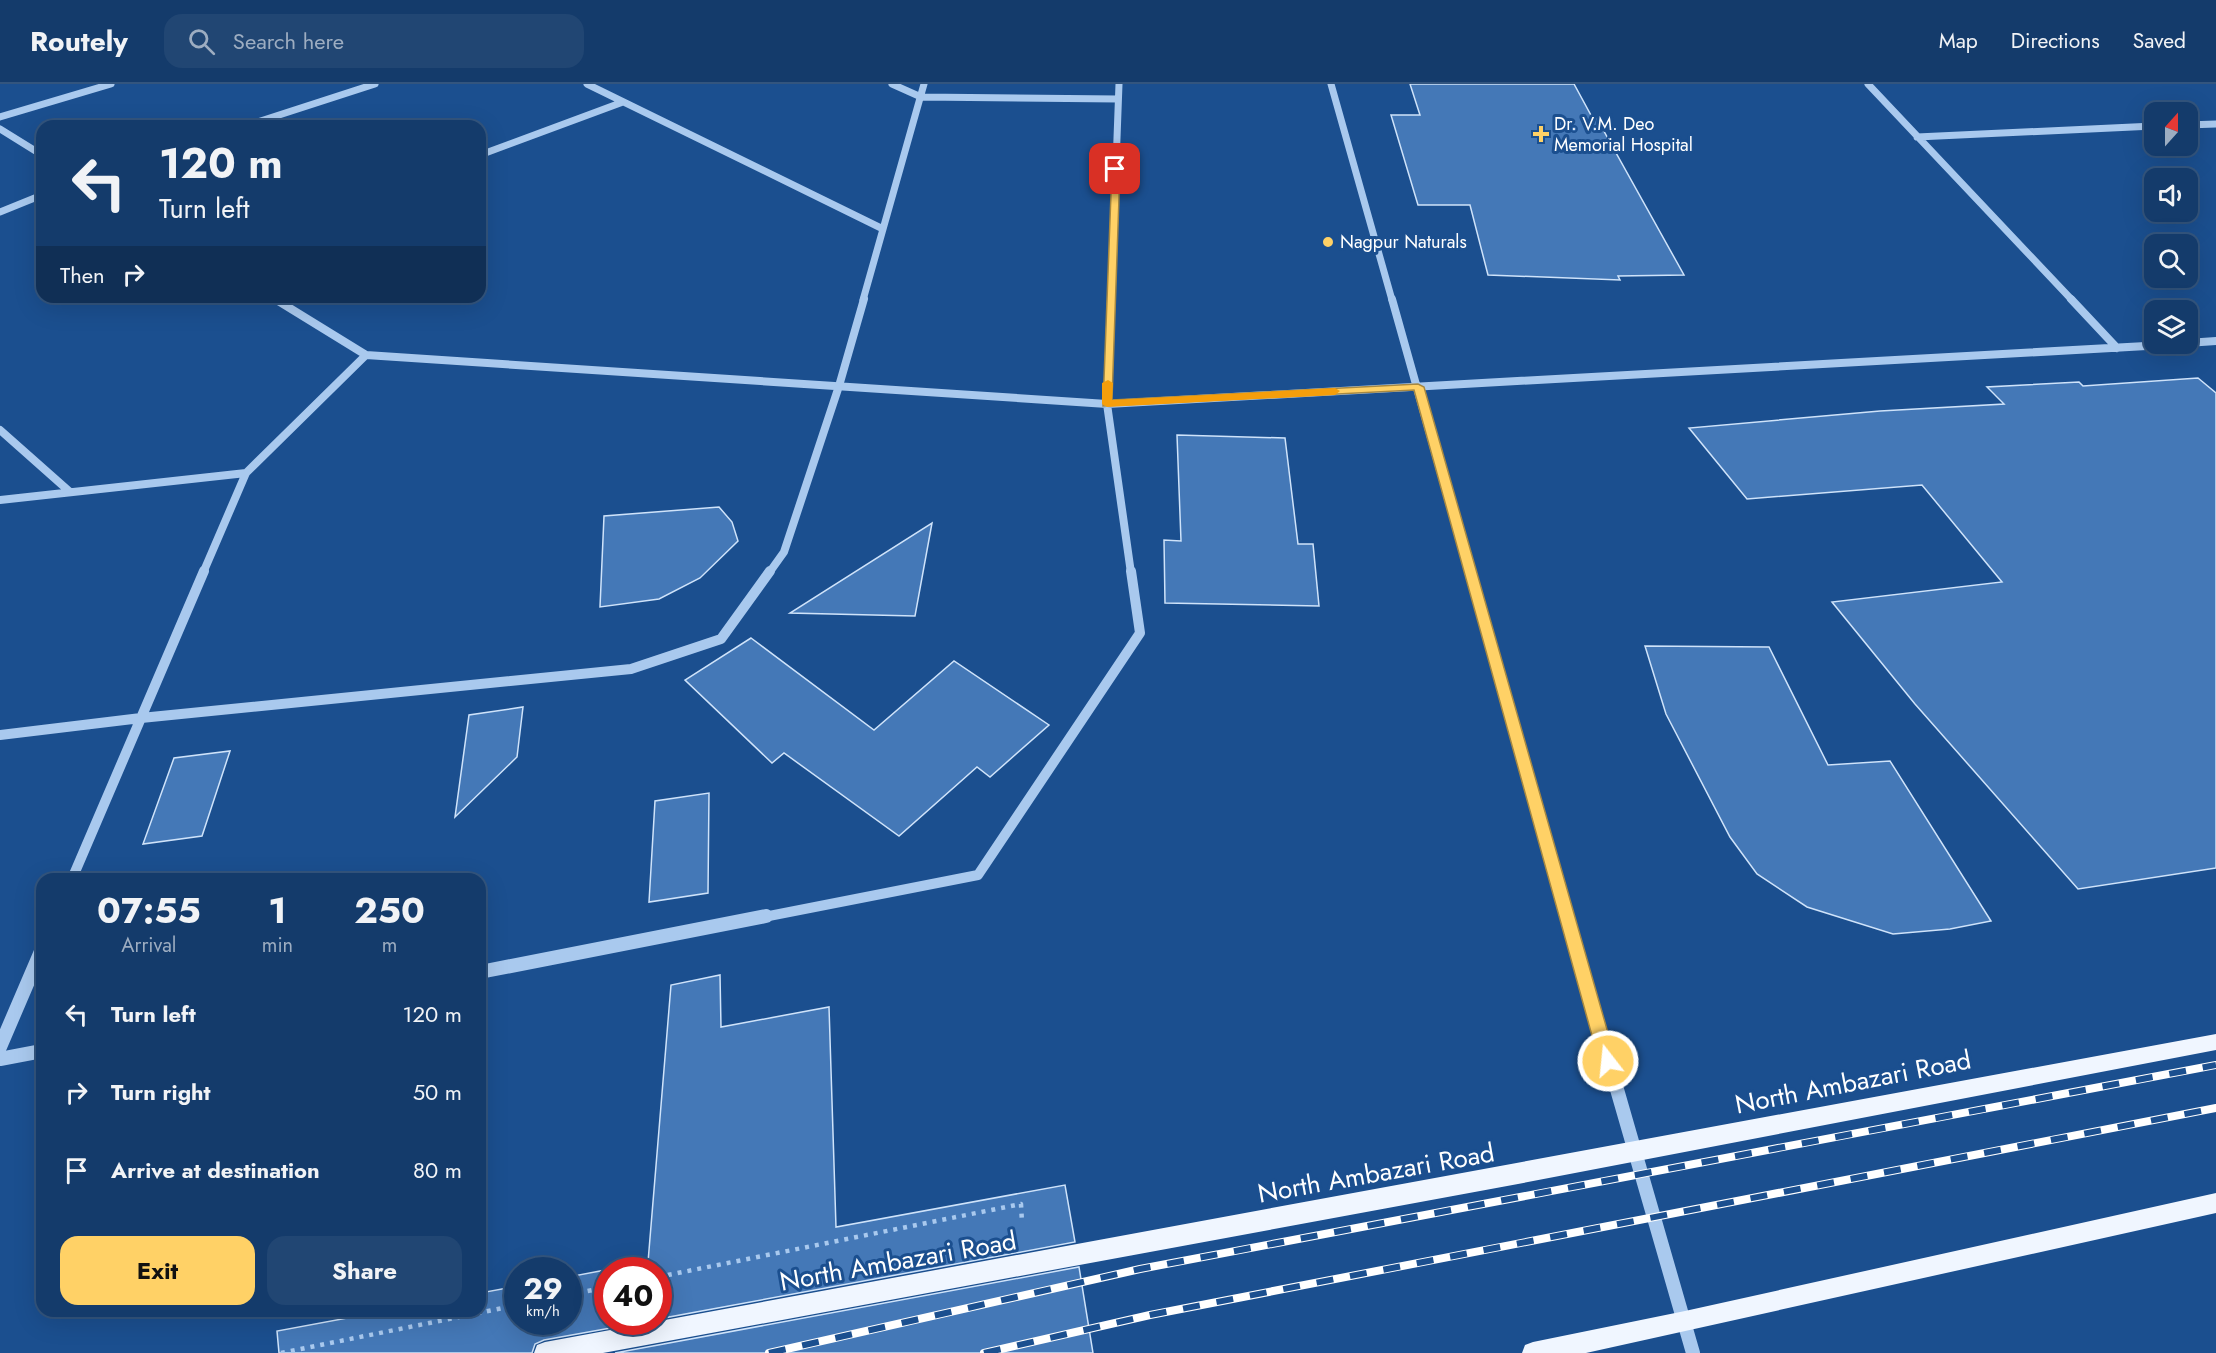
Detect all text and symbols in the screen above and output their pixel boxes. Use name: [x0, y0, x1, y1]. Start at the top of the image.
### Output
search box: [164, 14, 584, 68]
text: Routely: [30, 21, 128, 62]
icon: search: [185, 25, 218, 58]
text: Search here: [233, 25, 344, 57]
text: Map: [1939, 26, 1978, 56]
text: Directions: [2011, 26, 2100, 56]
text: Saved: [2133, 26, 2186, 56]
north arrow: [2144, 102, 2198, 156]
map controls: [2144, 102, 2198, 354]
place label: Dr. V.M. Deo Memorial Hospital: [1554, 111, 1693, 158]
marker: Dr. V.M. Deo Memorial Hospital: [1532, 125, 1550, 143]
text: 120 m: [159, 133, 283, 194]
pin: [1089, 143, 1140, 194]
icon: left: [60, 144, 138, 222]
icon: arrive: [1098, 152, 1131, 185]
button: sound: [2144, 168, 2198, 222]
text: Turn left: [159, 189, 249, 228]
place label: Nagpur Naturals: [1340, 229, 1467, 255]
button: search: [2144, 234, 2198, 288]
marker: Nagpur Naturals: [1321, 235, 1335, 249]
icon: right: [117, 258, 150, 291]
text: Then: [60, 259, 105, 291]
button: layers: [2144, 300, 2198, 354]
text: 07:55: [97, 884, 201, 936]
text: 1: [268, 884, 287, 936]
text: 250: [354, 884, 425, 936]
text: Arrival: [121, 931, 176, 960]
text: min: [262, 931, 293, 960]
text: m: [382, 931, 397, 960]
icon: left: [60, 998, 93, 1031]
text: Turn left: [111, 998, 196, 1030]
text: 120 m: [403, 998, 462, 1030]
position arrow: [1576, 1029, 1640, 1093]
street label: North Ambazari Road: [1732, 1040, 1974, 1124]
icon: right: [60, 1076, 93, 1109]
text: Turn right: [111, 1076, 211, 1108]
text: 50 m: [413, 1076, 462, 1108]
street label: North Ambazari Road: [1255, 1133, 1497, 1213]
icon: arrive: [60, 1154, 93, 1187]
text: Arrive at destination: [111, 1154, 320, 1186]
text: 80 m: [413, 1154, 462, 1186]
street label: North Ambazari Road: [777, 1221, 1019, 1301]
button: Exit: [60, 1236, 255, 1305]
button: Share: [267, 1236, 462, 1305]
speed limit sign: 40: [594, 1257, 672, 1335]
text: 29: [523, 1267, 563, 1310]
text: km/h: [526, 1300, 560, 1322]

